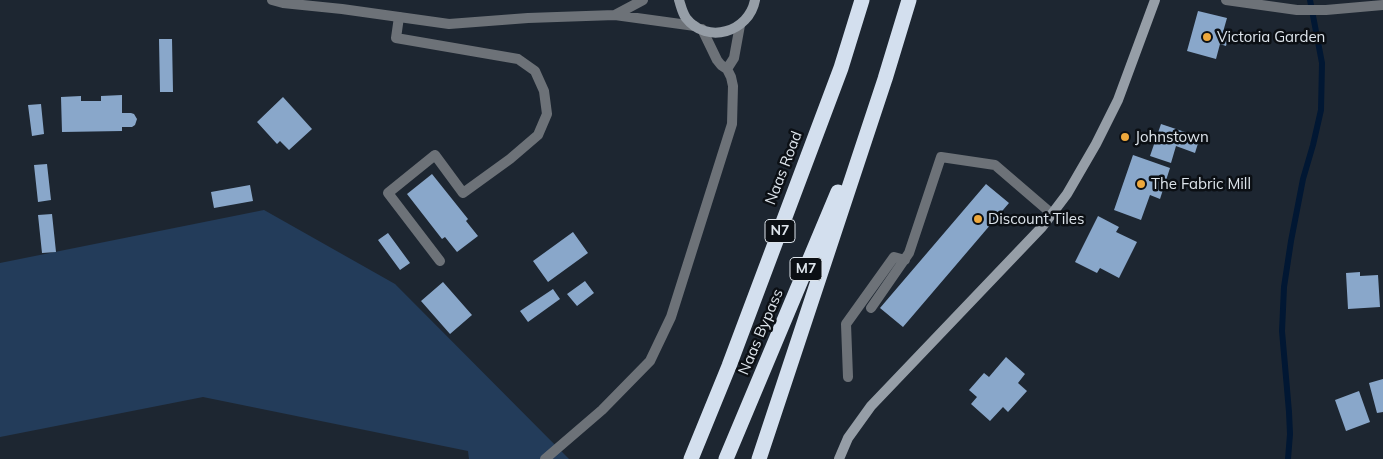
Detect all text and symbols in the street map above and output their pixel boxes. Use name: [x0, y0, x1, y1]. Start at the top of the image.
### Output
place label: Victoria Garden: [1217, 28, 1325, 46]
marker: Victoria Garden: [1201, 31, 1213, 43]
place label: Johnstown: [1135, 128, 1209, 146]
street label: Naas Road: [762, 129, 806, 207]
marker: Johnstown: [1119, 131, 1131, 143]
place label: The Fabric Mill: [1151, 175, 1251, 193]
marker: The Fabric Mill: [1135, 178, 1147, 190]
place label: Discount Tiles: [988, 210, 1084, 228]
marker: Discount Tiles: [972, 213, 984, 225]
road number: N7: [765, 220, 795, 242]
road number: M7: [790, 258, 822, 280]
street label: Naas Bypass: [735, 286, 787, 378]

